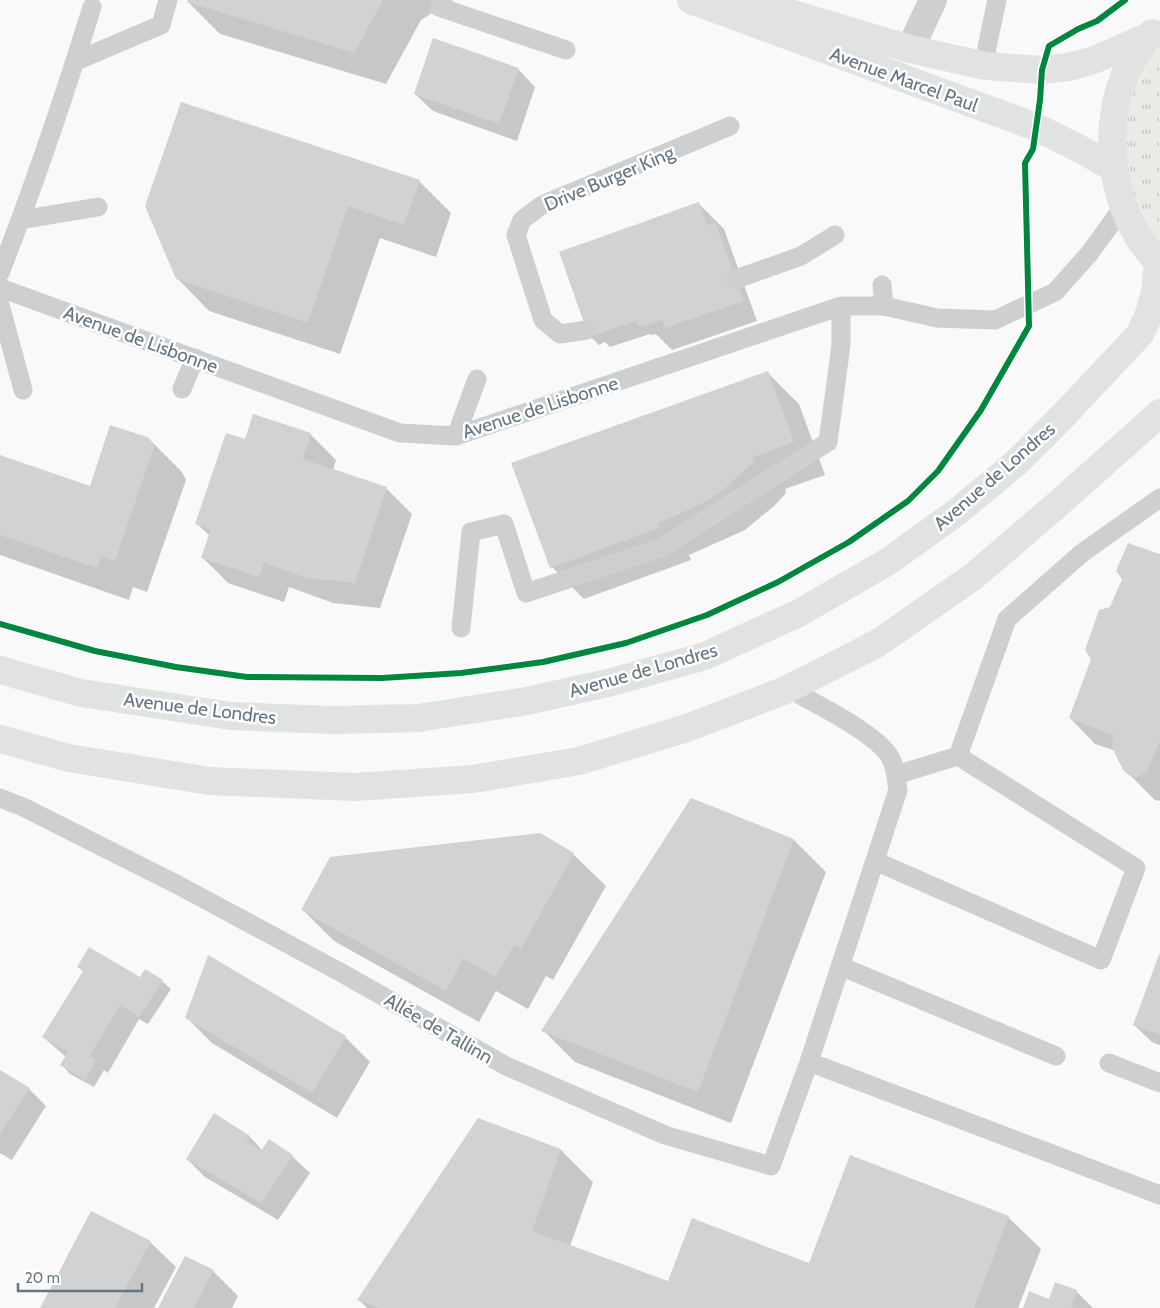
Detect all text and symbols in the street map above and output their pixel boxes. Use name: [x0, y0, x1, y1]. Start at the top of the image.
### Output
street label: Avenue Marcel Paul: [827, 42, 981, 117]
street label: Drive Burger King: [541, 141, 678, 216]
street label: Avenue de Lisbonne: [61, 301, 221, 378]
street label: Avenue de Lisbonne: [459, 371, 621, 444]
street label: Avenue de Londres: [929, 417, 1060, 535]
street label: Avenue de Londres: [566, 638, 720, 703]
street label: Avenue de Londres: [122, 688, 278, 729]
street label: Allée de Tallinn: [381, 988, 497, 1069]
scale bar: [18, 1260, 141, 1292]
text: 20 m: [25, 1269, 60, 1287]

